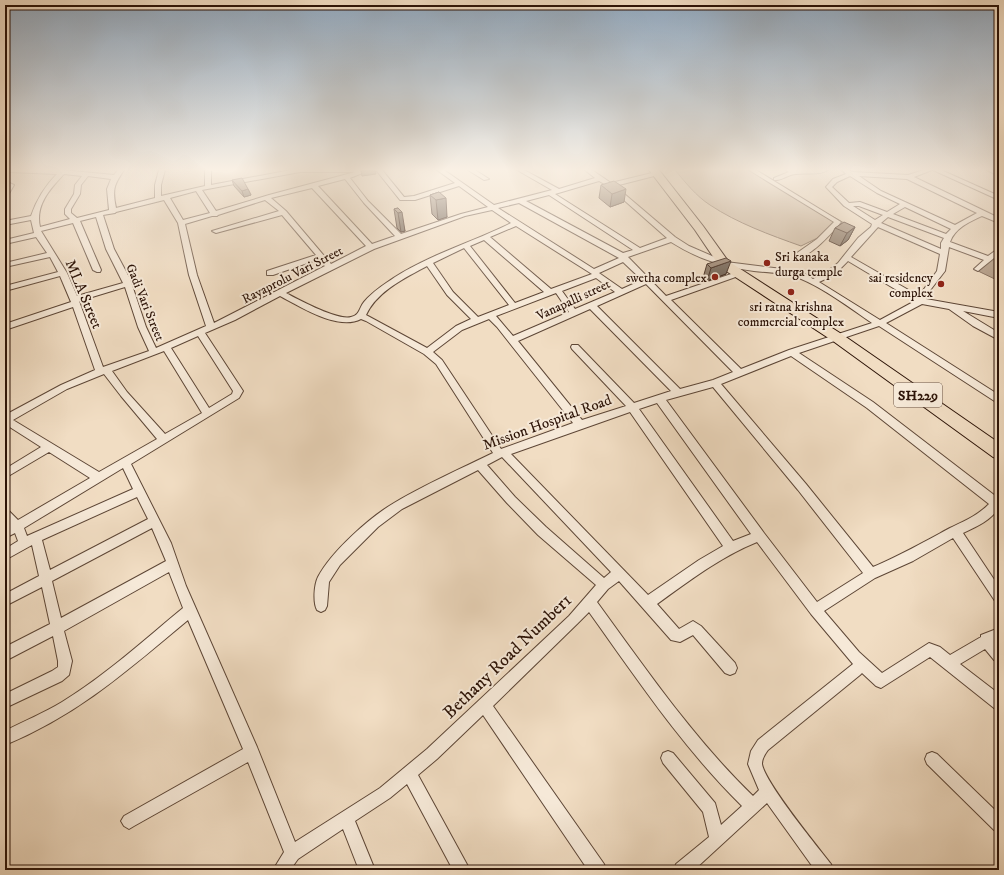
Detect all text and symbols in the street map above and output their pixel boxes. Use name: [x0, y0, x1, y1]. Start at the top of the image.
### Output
street label: Rayaprolu Vari Street: [239, 243, 346, 307]
place label: Sri kanaka durga temple: [775, 249, 842, 280]
street label: MLA Street: [61, 257, 107, 332]
marker: Sri kanaka durga temple: [762, 258, 772, 268]
street label: Gadi Vari Street: [122, 261, 168, 343]
place label: swetha complex: [626, 270, 708, 286]
place label: sai residency complex: [869, 270, 934, 301]
marker: swetha complex: [710, 272, 720, 282]
street label: Vanapalli street: [533, 276, 613, 324]
marker: sai residency complex: [936, 279, 946, 289]
marker: sri ratna krishna commercial complex: [786, 287, 796, 297]
place label: sri ratna krishna commercial complex: [738, 299, 845, 330]
road number: SH229: [894, 383, 942, 407]
street label: Mission Hospital Road: [480, 390, 615, 455]
street label: Bethany Road Number1: [439, 590, 577, 724]

